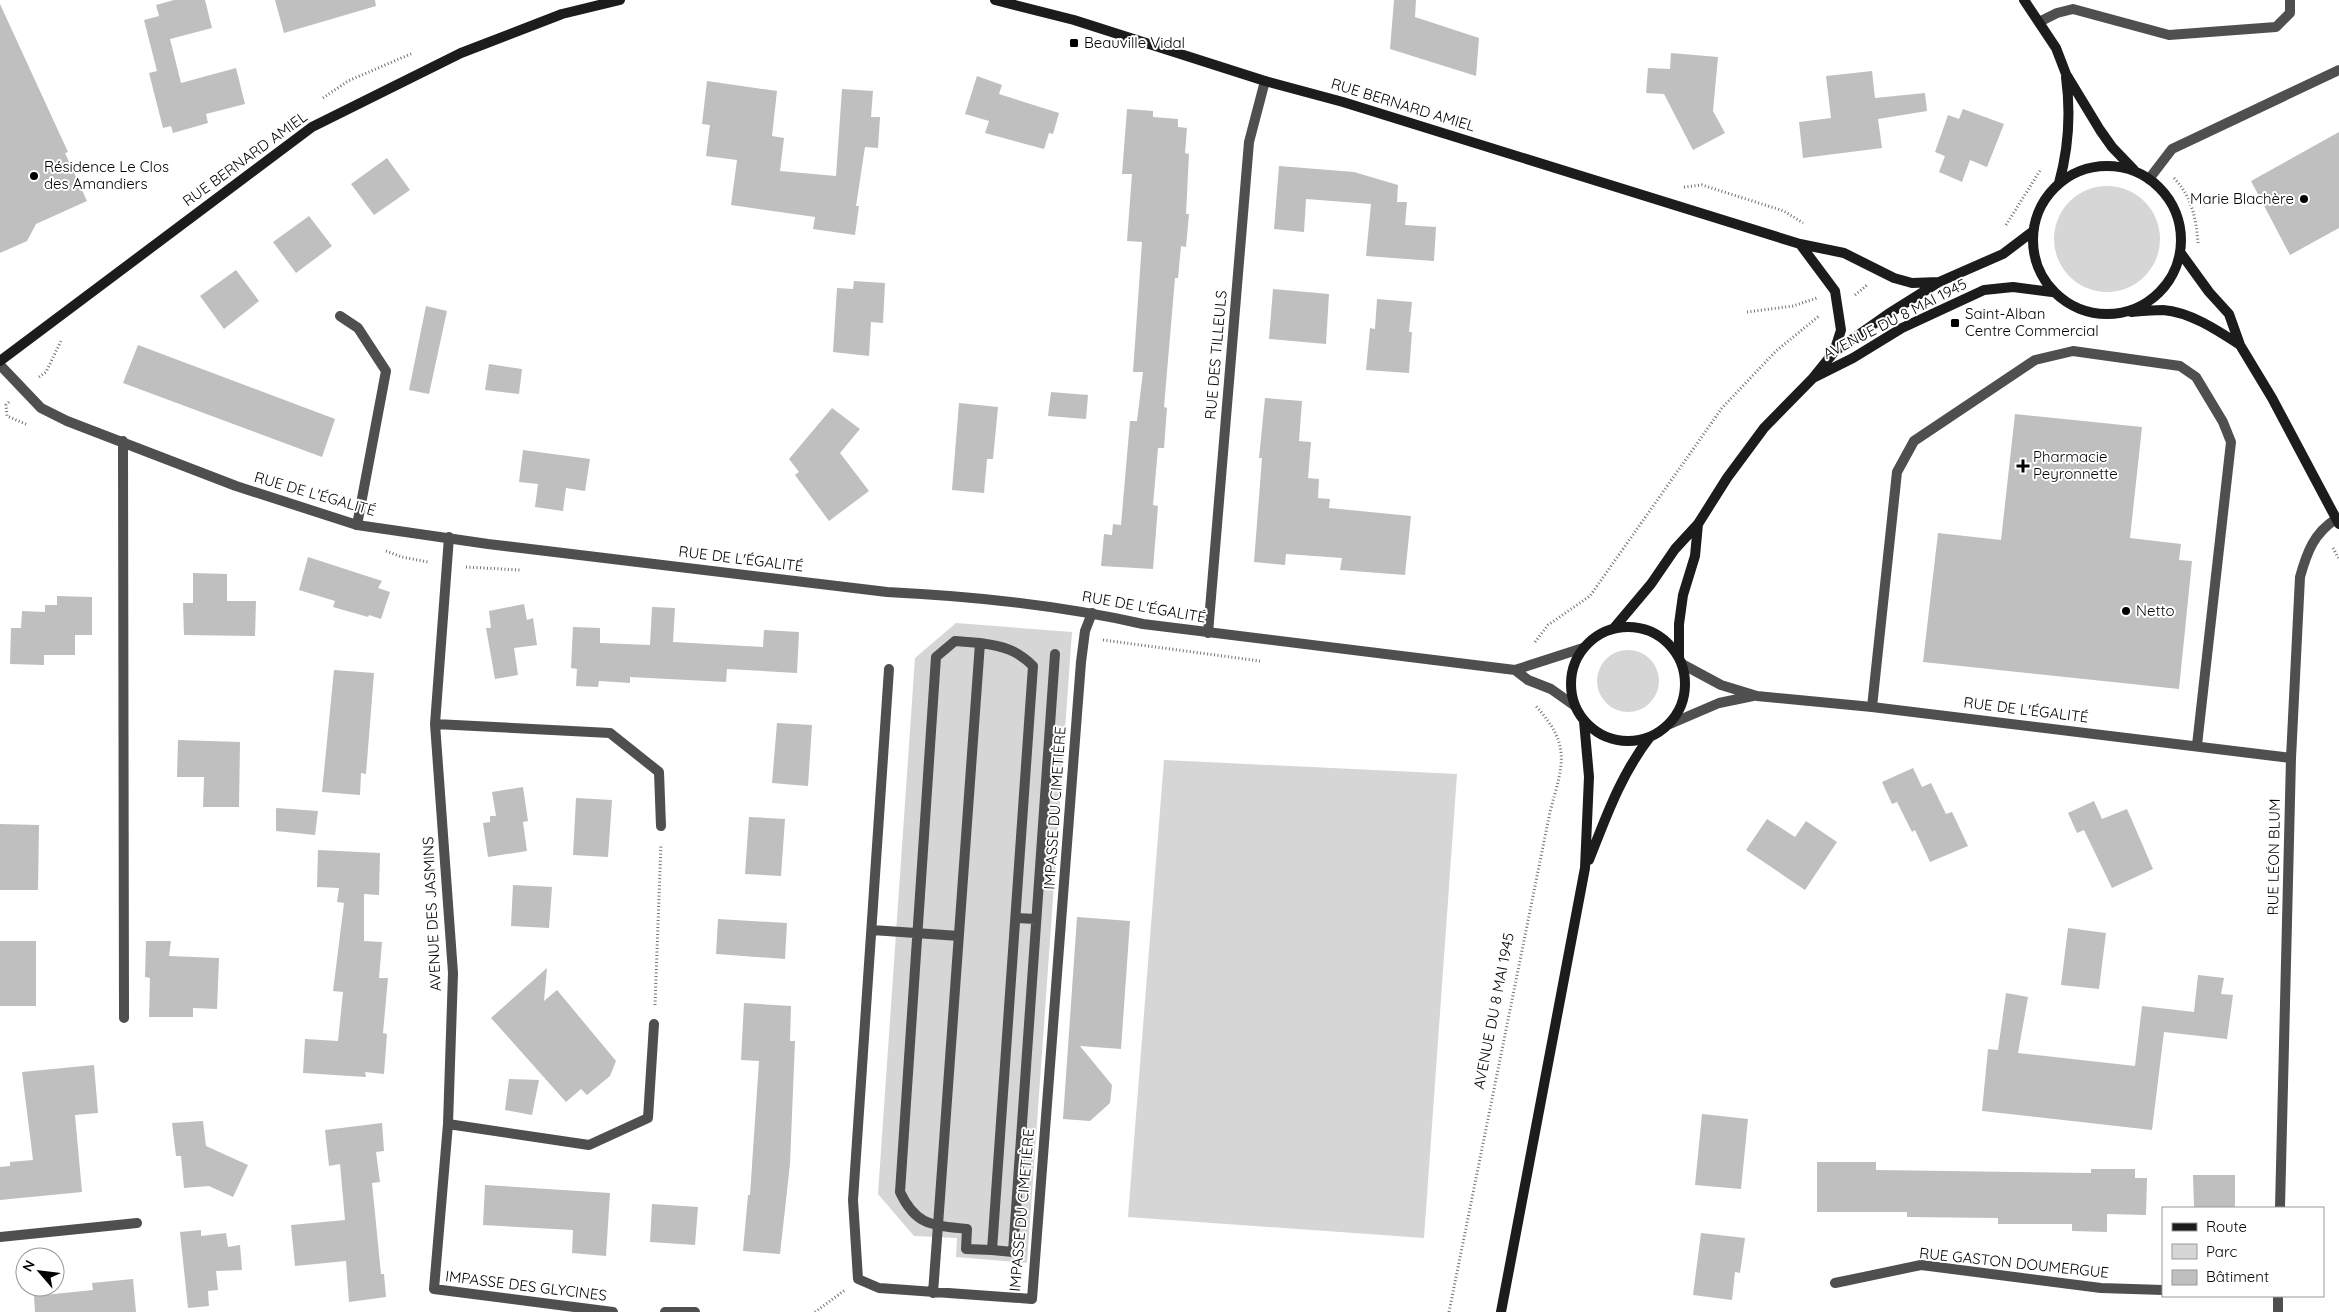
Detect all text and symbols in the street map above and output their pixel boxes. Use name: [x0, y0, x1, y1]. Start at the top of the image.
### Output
place label: Beauville Vidal: [1084, 33, 1185, 52]
marker: Beauville Vidal: [1068, 37, 1080, 49]
street label: RUE BERNARD AMIEL: [1329, 74, 1477, 135]
street label: RUE BERNARD AMIEL: [179, 107, 311, 210]
place label: Résidence Le Clos des Amandiers: [44, 157, 169, 193]
marker: Résidence Le Clos des Amandiers: [28, 170, 40, 182]
place label: Marie Blachère: [2190, 189, 2294, 208]
marker: Marie Blachère: [2298, 193, 2310, 205]
street label: AVENUE DU 8 MAI 1945: [1820, 274, 1970, 363]
street label: RUE DES TILLEULS: [1200, 290, 1231, 420]
place label: Saint-Alban Centre Commercial: [1965, 304, 2099, 340]
marker: Saint-Alban Centre Commercial: [1949, 317, 1961, 329]
place label: Pharmacie Peyronnette: [2033, 447, 2118, 483]
marker: Pharmacie Peyronnette: [2017, 460, 2029, 472]
street label: RUE DE L'ÉGALITÉ: [252, 467, 378, 520]
street label: RUE DE L'ÉGALITÉ: [678, 541, 805, 576]
street label: RUE DE L'ÉGALITÉ: [1081, 586, 1208, 627]
place label: Netto: [2136, 601, 2175, 620]
marker: Netto: [2120, 605, 2132, 617]
street label: RUE DE L'ÉGALITÉ: [1963, 692, 2090, 727]
street label: IMPASSE DU CIMETIÈRE: [1039, 726, 1070, 890]
street label: RUE LÉON BLUM: [2263, 798, 2284, 916]
street label: AVENUE DES JASMINS: [418, 836, 445, 992]
street label: AVENUE DU 8 MAI 1945: [1469, 931, 1518, 1091]
street label: IMPASSE DU CIMETIÈRE: [1005, 1128, 1038, 1292]
legend: [2162, 1207, 2324, 1297]
text: Route: [2206, 1217, 2247, 1236]
text: Parc: [2206, 1242, 2237, 1261]
street label: RUE GASTON DOUMERGUE: [1918, 1243, 2110, 1282]
north arrow: [15, 1247, 65, 1297]
text: N: [18, 1257, 39, 1275]
street label: IMPASSE DES GLYCINES: [444, 1266, 608, 1305]
text: Bâtiment: [2206, 1267, 2269, 1286]

